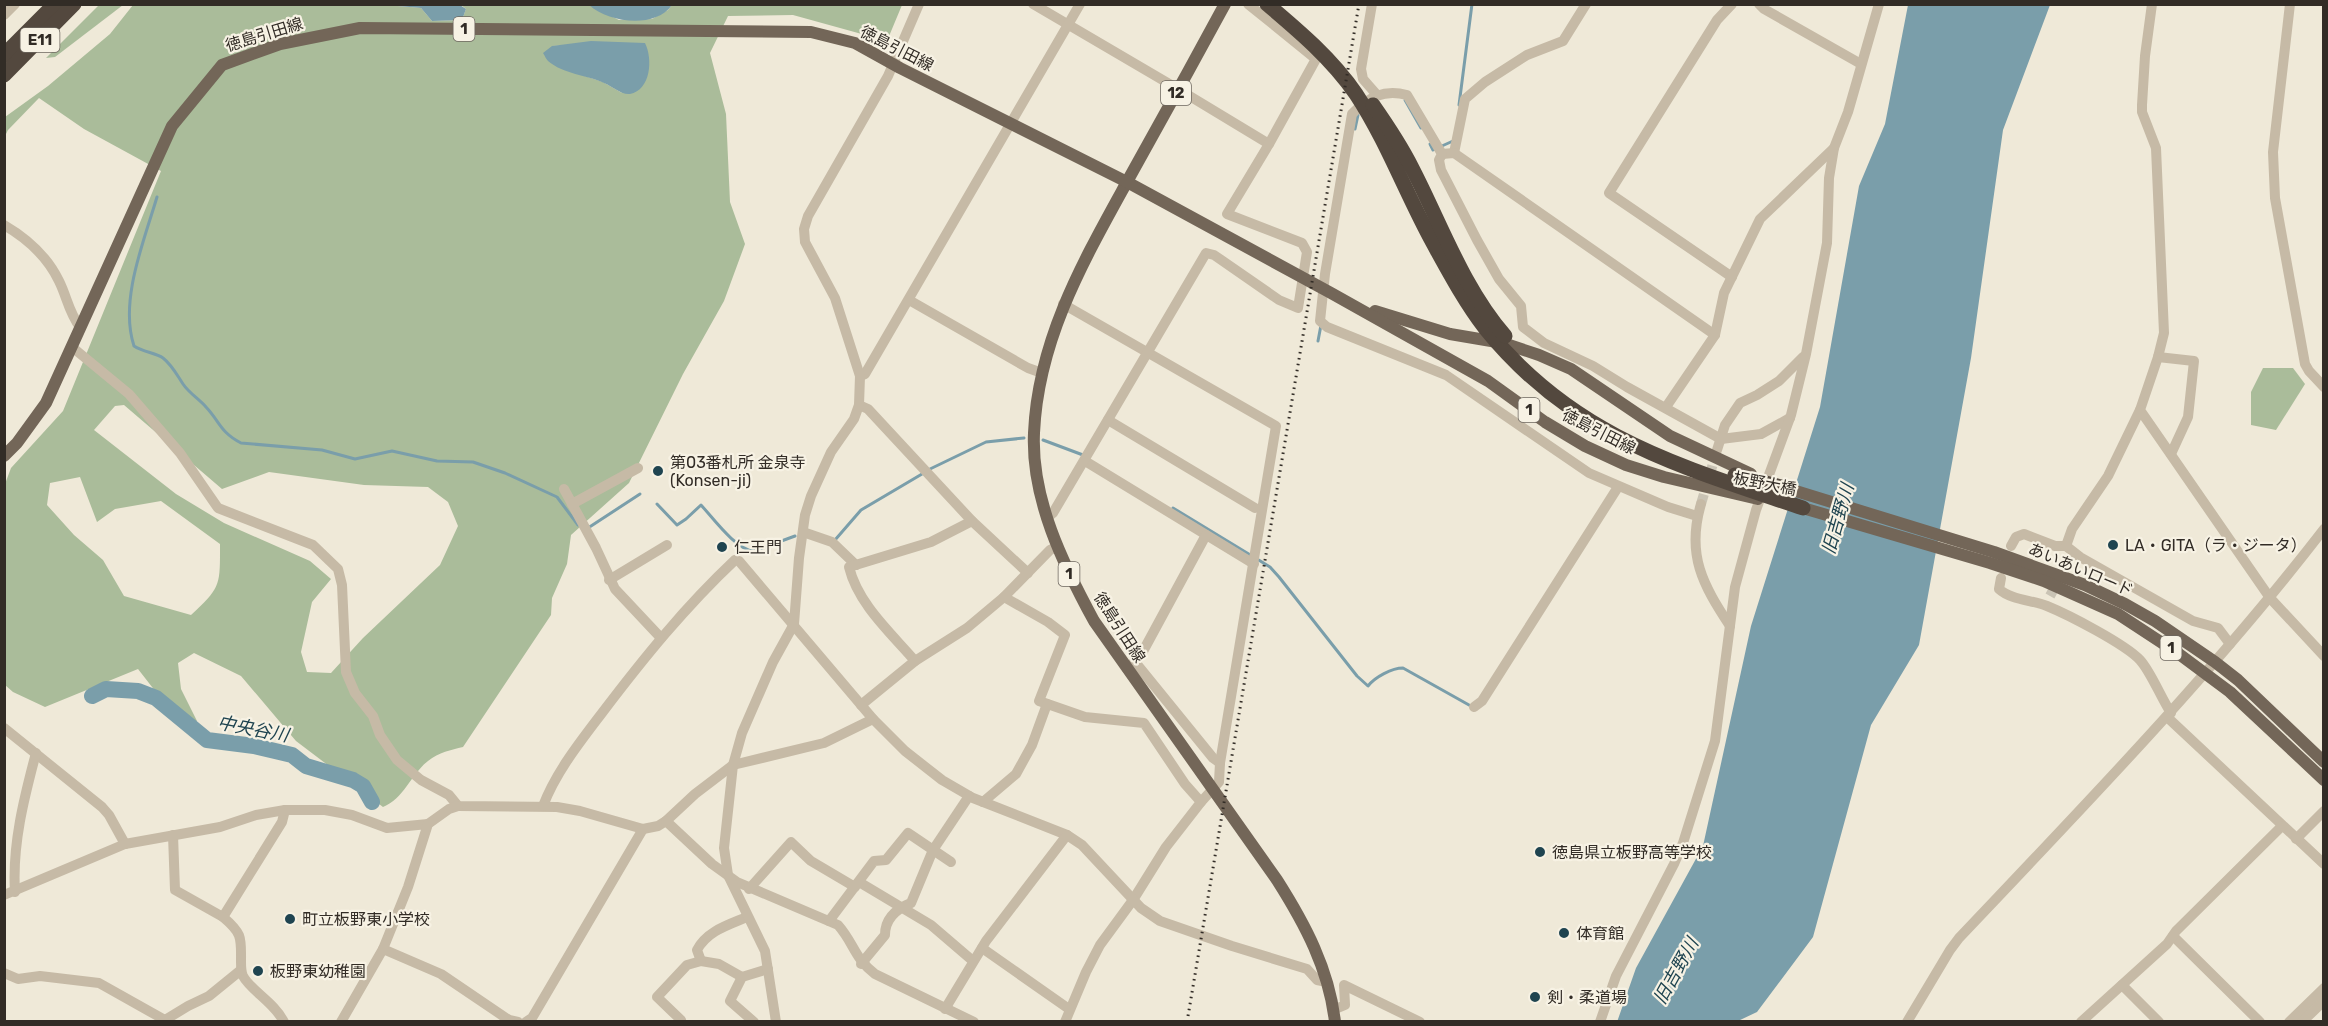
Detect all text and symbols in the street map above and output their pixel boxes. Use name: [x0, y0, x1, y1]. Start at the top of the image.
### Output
street label: 徳島引田線: [223, 14, 305, 55]
road number: 1: [454, 17, 474, 41]
street label: 徳島引田線: [857, 22, 937, 75]
road number: E11: [20, 28, 60, 52]
road number: 12: [1161, 81, 1191, 105]
road number: 1: [1518, 398, 1540, 422]
street label: 徳島引田線: [1559, 405, 1639, 458]
place label: 第03番札所 金泉寺 (Konsen-ji): [670, 453, 806, 490]
marker: 第03番札所 金泉寺 (Konsen-ji): [651, 464, 665, 478]
street label: 板野大橋: [1732, 468, 1798, 499]
water label: 旧吉野川: [1818, 479, 1859, 557]
place label: LA・GITA（ラ・ジータ）: [2125, 536, 2307, 555]
place label: 仁王門: [734, 538, 782, 557]
marker: LA・GITA（ラ・ジータ）: [2106, 538, 2120, 552]
street label: あいあいロード: [2026, 539, 2136, 600]
marker: 仁王門: [715, 540, 729, 554]
road number: 1: [1058, 562, 1080, 586]
street label: 徳島引田線: [1090, 589, 1149, 666]
road number: 1: [2160, 636, 2182, 660]
water label: 中央谷川: [216, 711, 292, 747]
place label: 徳島県立板野高等学校: [1552, 843, 1712, 862]
marker: 徳島県立板野高等学校: [1533, 845, 1547, 859]
place label: 町立板野東小学校: [302, 910, 430, 929]
marker: 町立板野東小学校: [283, 912, 297, 926]
place label: 体育館: [1576, 924, 1624, 943]
marker: 体育館: [1557, 926, 1571, 940]
water label: 旧吉野川: [1649, 932, 1704, 1008]
place label: 板野東幼稚園: [270, 962, 366, 981]
marker: 板野東幼稚園: [251, 964, 265, 978]
place label: 剣・柔道場: [1547, 988, 1627, 1007]
marker: 剣・柔道場: [1528, 990, 1542, 1004]

